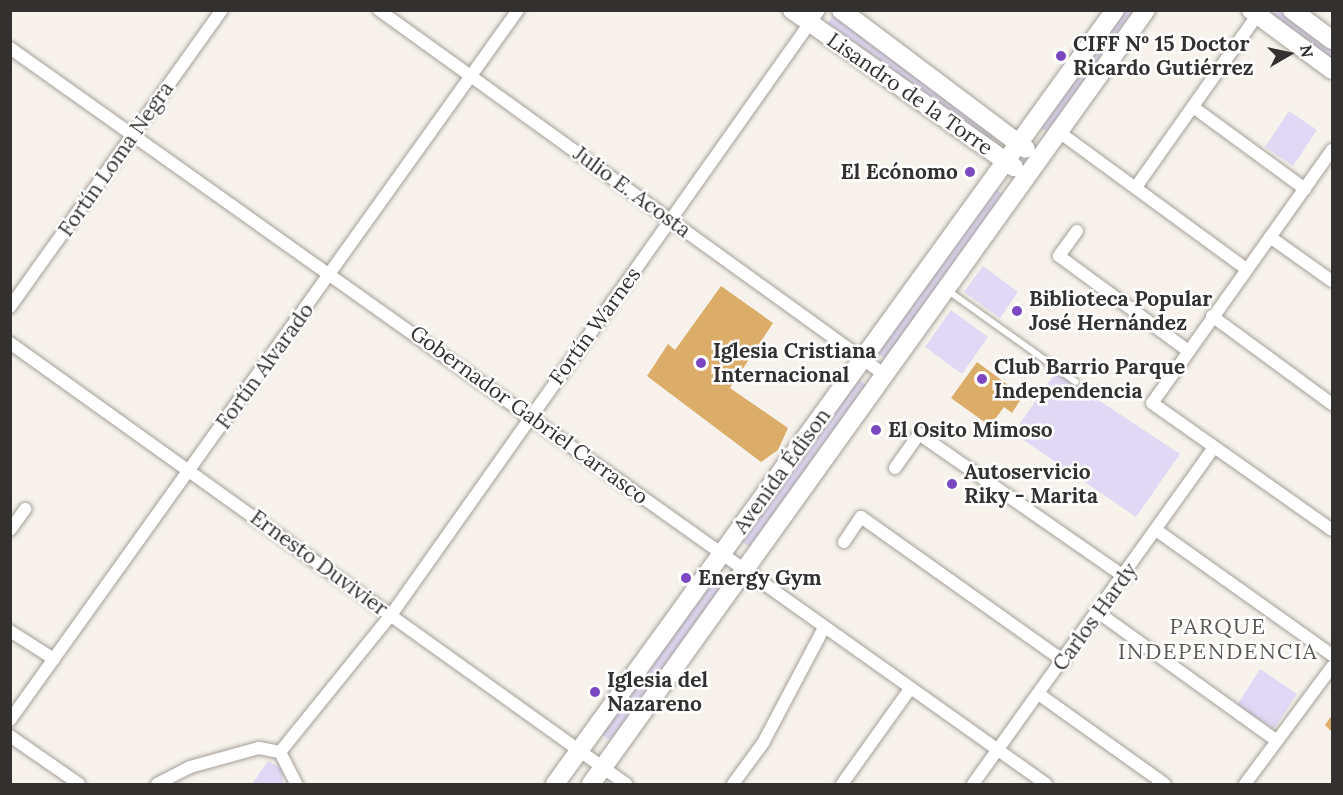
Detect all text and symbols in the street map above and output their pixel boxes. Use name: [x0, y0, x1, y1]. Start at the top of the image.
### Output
north arrow: [1259, 24, 1319, 84]
street label: Lisandro de la Torre: [822, 27, 998, 161]
place label: CIFF Nº 15 Doctor Ricardo Gutiérrez: [1073, 31, 1254, 81]
text: N: [1296, 44, 1318, 59]
marker: CIFF Nº 15 Doctor Ricardo Gutiérrez: [1054, 49, 1068, 63]
street label: Fortín Loma Negra: [53, 77, 179, 241]
street label: Julio E. Acosta: [568, 141, 696, 243]
place label: El Ecónomo: [841, 159, 958, 185]
marker: El Ecónomo: [963, 165, 977, 179]
street label: Fortín Warnes: [544, 262, 646, 390]
place label: Biblioteca Popular José Hernández: [1029, 286, 1212, 336]
street label: Fortín Alvarado: [211, 298, 319, 434]
marker: Biblioteca Popular José Hernández: [1010, 304, 1024, 318]
street label: Gobernador Gabriel Carrasco: [405, 320, 653, 510]
place label: Iglesia Cristiana Internacional: [713, 338, 876, 388]
place label: Club Barrio Parque Independencia: [994, 354, 1185, 404]
marker: Iglesia Cristiana Internacional: [694, 356, 708, 370]
marker: Club Barrio Parque Independencia: [975, 372, 989, 386]
street label: Avenida Édison: [728, 404, 836, 538]
place label: El Osito Mimoso: [888, 417, 1053, 443]
marker: El Osito Mimoso: [869, 423, 883, 437]
place label: Autoservicio Riky - Marita: [964, 459, 1098, 509]
marker: Autoservicio Riky - Marita: [945, 477, 959, 491]
street label: Ernesto Duvivier: [245, 505, 393, 621]
street label: Carlos Hardy: [1047, 558, 1143, 676]
place label: Energy Gym: [698, 565, 822, 591]
marker: Energy Gym: [679, 571, 693, 585]
district label: PARQUE INDEPENDENCIA: [1118, 613, 1318, 664]
place label: Iglesia del Nazareno: [607, 667, 708, 717]
marker: Iglesia del Nazareno: [588, 685, 602, 699]

